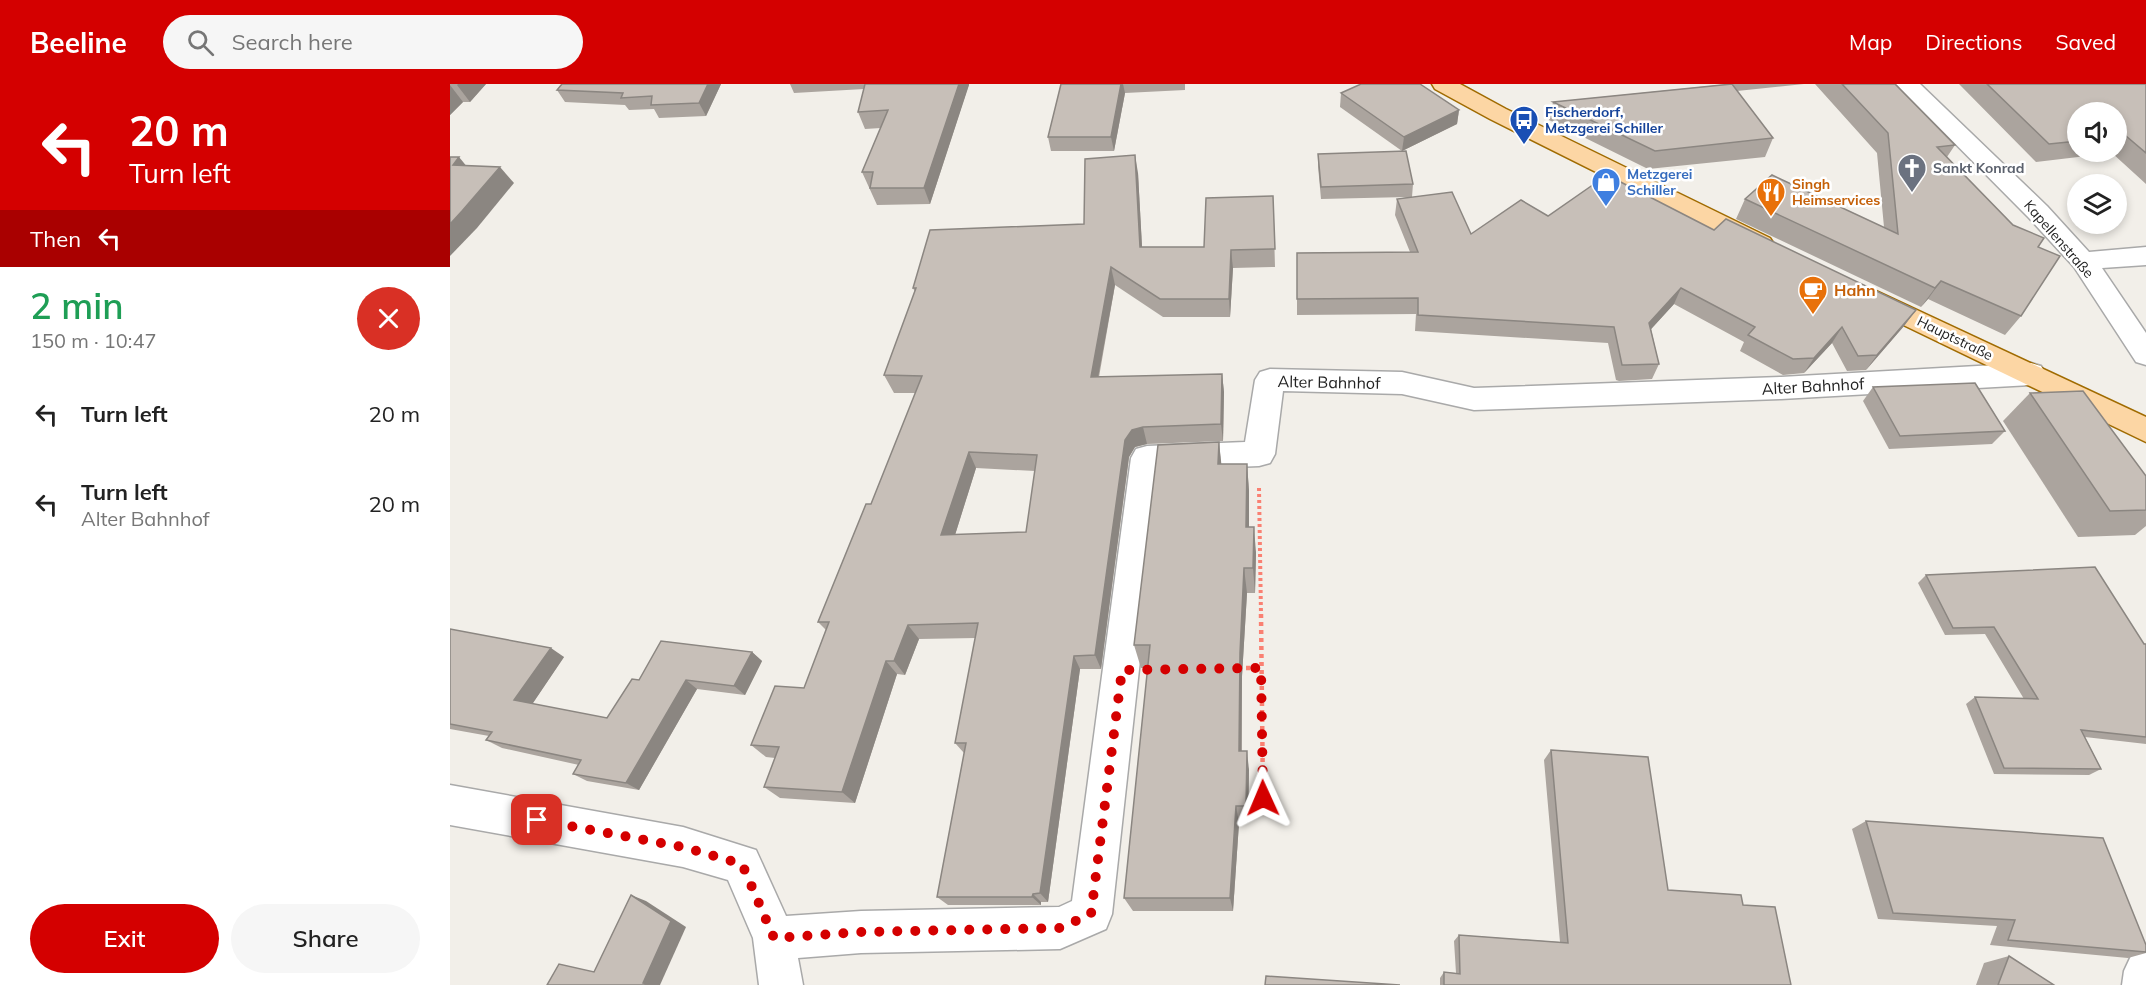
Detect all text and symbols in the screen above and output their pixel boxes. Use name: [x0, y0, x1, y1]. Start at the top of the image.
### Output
search box: [163, 15, 583, 69]
text: Beeline: [30, 25, 127, 60]
icon: search: [184, 26, 217, 59]
text: Search here: [232, 28, 353, 56]
text: Map: [1849, 29, 1892, 55]
text: Directions: [1925, 29, 2022, 55]
text: Saved: [2055, 29, 2116, 55]
map controls: [2067, 102, 2127, 234]
button: sound: [2067, 102, 2127, 162]
place label: Fischerdorf, Metzgerei Schiller: [1545, 103, 1663, 137]
text: 20 m: [129, 104, 229, 157]
bus stop icon: Fischerdorf, Metzgerei Schiller: [1508, 104, 1540, 146]
icon: left: [30, 108, 108, 186]
church icon: Sankt Konrad: [1896, 152, 1928, 194]
text: Turn left: [129, 156, 231, 190]
place label: Sankt Konrad: [1933, 159, 2024, 177]
place label: Metzgerei Schiller: [1627, 165, 1692, 199]
shop icon: Metzgerei Schiller: [1590, 166, 1622, 208]
button: layers: [2067, 174, 2127, 234]
place label: Singh Heimservices: [1792, 175, 1880, 209]
restaurant icon: Singh Heimservices: [1755, 176, 1787, 218]
street label: Kapellenstraße: [2020, 196, 2098, 282]
icon: left: [93, 222, 126, 255]
text: Then: [30, 225, 81, 253]
cafe icon: Hahn: [1797, 274, 1829, 316]
place label: Hahn: [1834, 280, 1876, 300]
text: 2 min: [30, 283, 124, 328]
button: close: [357, 287, 420, 350]
street label: Hauptstraße: [1914, 312, 1996, 364]
text: 150 m · 10:47: [30, 328, 156, 353]
street label: Alter Bahnhof: [1277, 371, 1381, 393]
street label: Alter Bahnhof: [1761, 373, 1865, 399]
icon: left: [30, 398, 63, 431]
text: Turn left: [81, 400, 168, 428]
text: 20 m: [369, 400, 420, 428]
text: Turn left: [81, 478, 168, 506]
icon: left: [30, 488, 63, 521]
text: 20 m: [369, 490, 420, 518]
text: Alter Bahnhof: [81, 506, 210, 531]
position arrow: [1231, 766, 1295, 830]
pin: [511, 794, 562, 845]
icon: arrive: [520, 803, 553, 836]
button: Exit: [30, 904, 219, 973]
button: Share: [231, 904, 420, 973]

